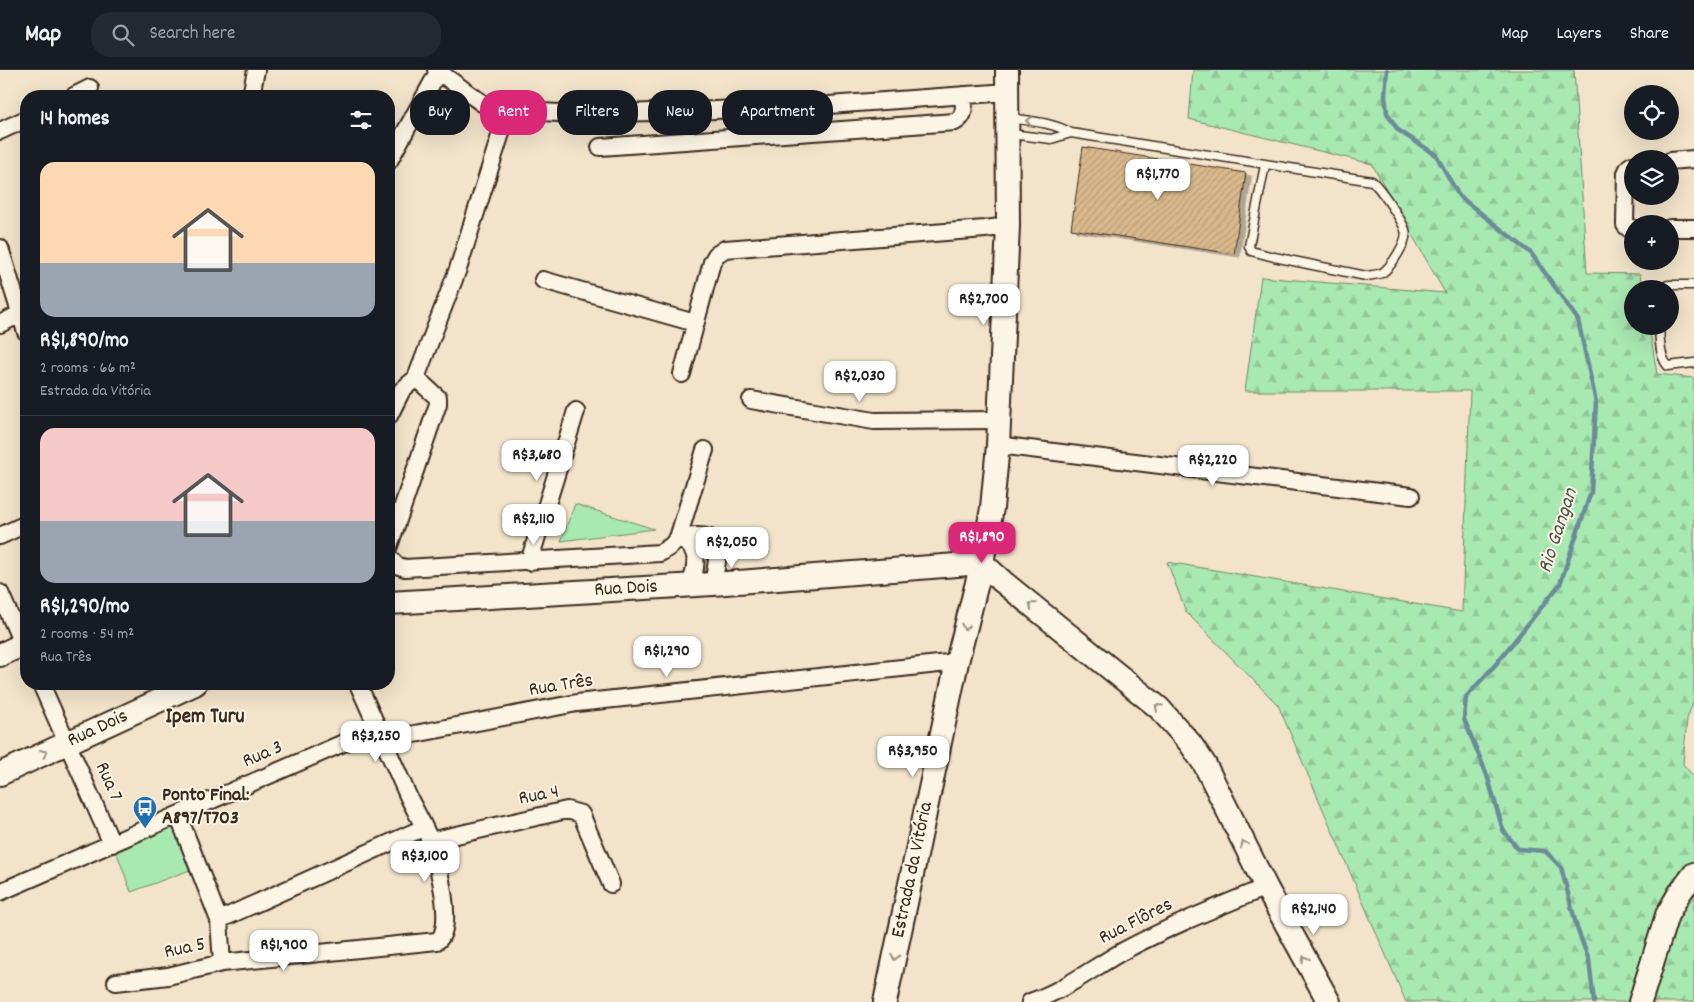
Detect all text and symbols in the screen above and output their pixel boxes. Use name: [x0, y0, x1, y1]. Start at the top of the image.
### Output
search box: [91, 12, 441, 57]
text: Map: [25, 18, 61, 52]
icon: search: [109, 21, 137, 49]
text: Search here: [149, 21, 235, 48]
text: Map: [1501, 22, 1528, 47]
text: Layers: [1556, 22, 1602, 47]
text: Share: [1630, 22, 1669, 47]
map controls: [1624, 85, 1679, 335]
button: locate: [1624, 85, 1679, 140]
chip: Buy: [410, 90, 470, 135]
chip: Rent: [480, 90, 547, 135]
chip: Filters: [557, 90, 638, 135]
chip: New: [648, 90, 712, 135]
chip: Apartment: [722, 90, 833, 135]
text: 14 homes: [40, 105, 110, 135]
icon: filters: [347, 106, 375, 134]
one-way arrow: [1025, 116, 1033, 127]
button: layers: [1624, 150, 1679, 205]
pin: R$1,770: [1112, 158, 1204, 201]
text: R$1,770: [1136, 163, 1180, 186]
icon: home: [163, 195, 253, 285]
button: +: [1624, 215, 1679, 270]
button: −: [1624, 280, 1679, 335]
pin: R$2,700: [938, 284, 1030, 326]
text: R$2,700: [959, 288, 1009, 311]
text: R$1,890/mo: [40, 327, 129, 357]
text: 2 rooms · 66 m²: [40, 357, 136, 380]
pin: R$2,030: [814, 360, 906, 403]
text: R$2,030: [835, 365, 885, 388]
text: Estrada da Vitória: [40, 380, 151, 403]
pin: R$3,680: [491, 440, 583, 482]
text: R$3,680: [512, 444, 562, 467]
pin: R$2,220: [1167, 444, 1259, 487]
text: R$2,220: [1189, 449, 1237, 472]
icon: home: [163, 460, 253, 550]
water label: Rio Gangan: [1531, 484, 1587, 577]
pin: R$2,110: [488, 504, 580, 546]
text: R$2,110: [513, 508, 555, 531]
pin: R$1,890: [936, 522, 1028, 564]
pin: R$2,050: [686, 526, 778, 569]
text: R$1,890: [960, 526, 1004, 549]
text: R$2,050: [707, 531, 757, 554]
street label: Rua Dois: [593, 573, 659, 605]
text: R$1,290/mo: [40, 593, 129, 623]
one-way arrow: [1029, 603, 1038, 611]
text: 2 rooms · 54 m²: [40, 623, 134, 646]
one-way arrow: [960, 623, 971, 632]
pin: R$1,290: [621, 636, 713, 678]
text: R$1,290: [644, 640, 690, 663]
text: Rua Três: [40, 646, 92, 669]
street label: Rua Três: [527, 667, 595, 705]
street label: Rua Dois: [63, 703, 133, 755]
district label: Ipem Turu: [166, 703, 244, 733]
one-way arrow: [1155, 705, 1164, 713]
pin: R$3,250: [330, 720, 422, 763]
text: R$3,250: [351, 725, 401, 748]
street label: Rua 3: [239, 734, 287, 776]
pin: R$3,950: [867, 736, 959, 778]
text: R$3,950: [888, 740, 938, 763]
one-way arrow: [39, 749, 48, 760]
street label: Rua 7: [87, 758, 129, 806]
street label: Rua 4: [516, 778, 562, 814]
place label: Ponto Final: A897/T703: [162, 782, 249, 833]
bus stop icon: Ponto Final: A897/T703: [132, 795, 158, 829]
street label: Estrada da Vitória: [885, 799, 941, 941]
pin: R$3,100: [379, 840, 471, 883]
one-way arrow: [1240, 840, 1250, 849]
text: R$3,100: [402, 845, 449, 868]
street label: Rua Flôres: [1094, 891, 1178, 953]
pin: R$2,140: [1268, 894, 1360, 936]
text: R$2,140: [1292, 898, 1336, 921]
pin: R$1,900: [238, 930, 330, 972]
street label: Rua 5: [162, 931, 208, 967]
text: R$1,900: [260, 934, 308, 957]
one-way arrow: [890, 953, 901, 962]
one-way arrow: [1301, 956, 1311, 965]

